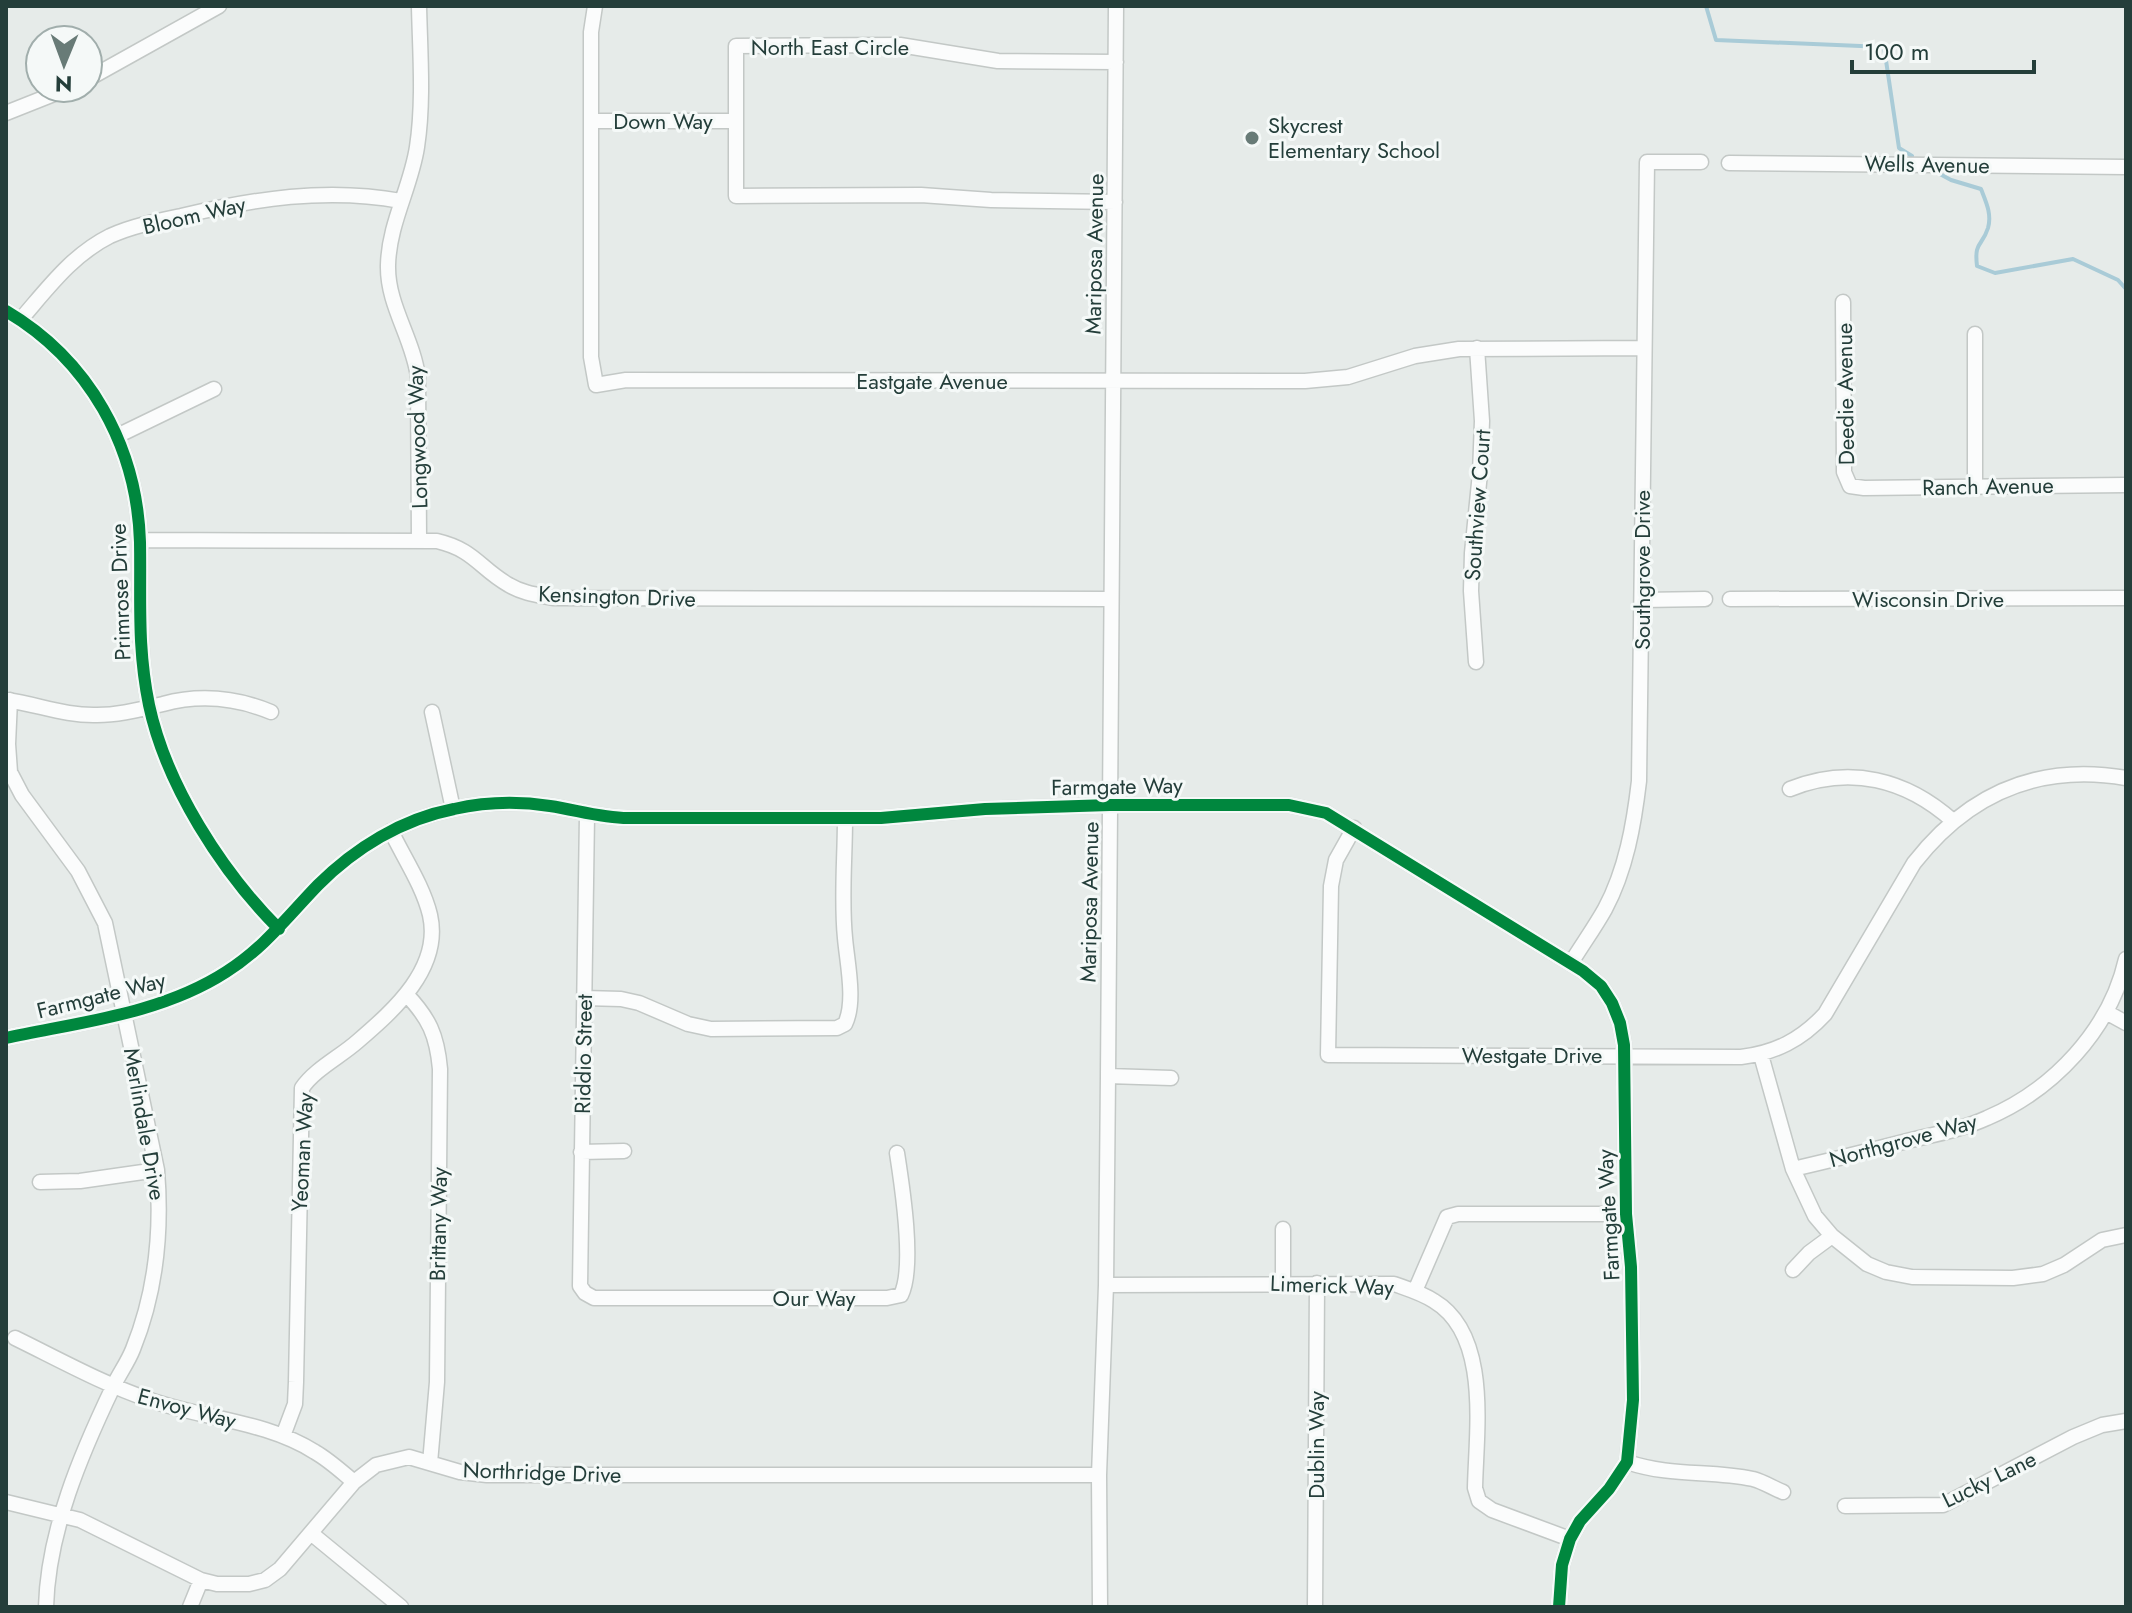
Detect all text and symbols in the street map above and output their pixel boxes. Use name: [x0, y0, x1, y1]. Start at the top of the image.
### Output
north arrow: [24, 24, 104, 104]
scale bar: [1852, 24, 2034, 74]
street label: North East Circle: [751, 31, 909, 63]
text: 100 m: [1864, 34, 1930, 69]
text: N: [55, 68, 73, 100]
street label: Down Way: [613, 105, 713, 137]
place label: Skycrest Elementary School: [1268, 109, 1440, 166]
marker: Skycrest Elementary School: [1243, 129, 1261, 147]
street label: Wells Avenue: [1864, 147, 1990, 181]
street label: Mariposa Avenue: [1077, 173, 1111, 335]
street label: Bloom Way: [139, 188, 249, 242]
street label: Deedie Avenue: [1828, 323, 1862, 465]
street label: Longwood Way: [398, 364, 435, 509]
street label: Eastgate Avenue: [856, 365, 1008, 397]
street label: Southview Court: [1456, 427, 1498, 582]
street label: Ranch Avenue: [1922, 469, 2054, 503]
street label: Southgrove Drive: [1626, 490, 1658, 650]
street label: Primrose Drive: [102, 523, 138, 661]
street label: Kensington Drive: [538, 577, 696, 615]
street label: Wisconsin Drive: [1852, 583, 2004, 615]
street label: Farmgate Way: [1051, 769, 1183, 803]
street label: Mariposa Avenue: [1072, 821, 1106, 983]
street label: Farmgate Way: [33, 963, 169, 1026]
street label: Riddio Street: [566, 993, 600, 1114]
street label: Westgate Drive: [1462, 1039, 1602, 1071]
street label: Merlindale Drive: [116, 1045, 174, 1203]
street label: Yeoman Way: [283, 1091, 321, 1212]
street label: Northgrove Way: [1826, 1105, 1981, 1175]
street label: Farmgate Way: [1589, 1148, 1627, 1282]
street label: Brittany Way: [421, 1166, 455, 1281]
street label: Limerick Way: [1270, 1267, 1395, 1303]
street label: Our Way: [773, 1282, 856, 1314]
street label: Envoy Way: [134, 1380, 240, 1437]
street label: Dublin Way: [1300, 1391, 1332, 1499]
street label: Lucky Lane: [1937, 1442, 2041, 1516]
street label: Northridge Drive: [462, 1453, 622, 1491]

